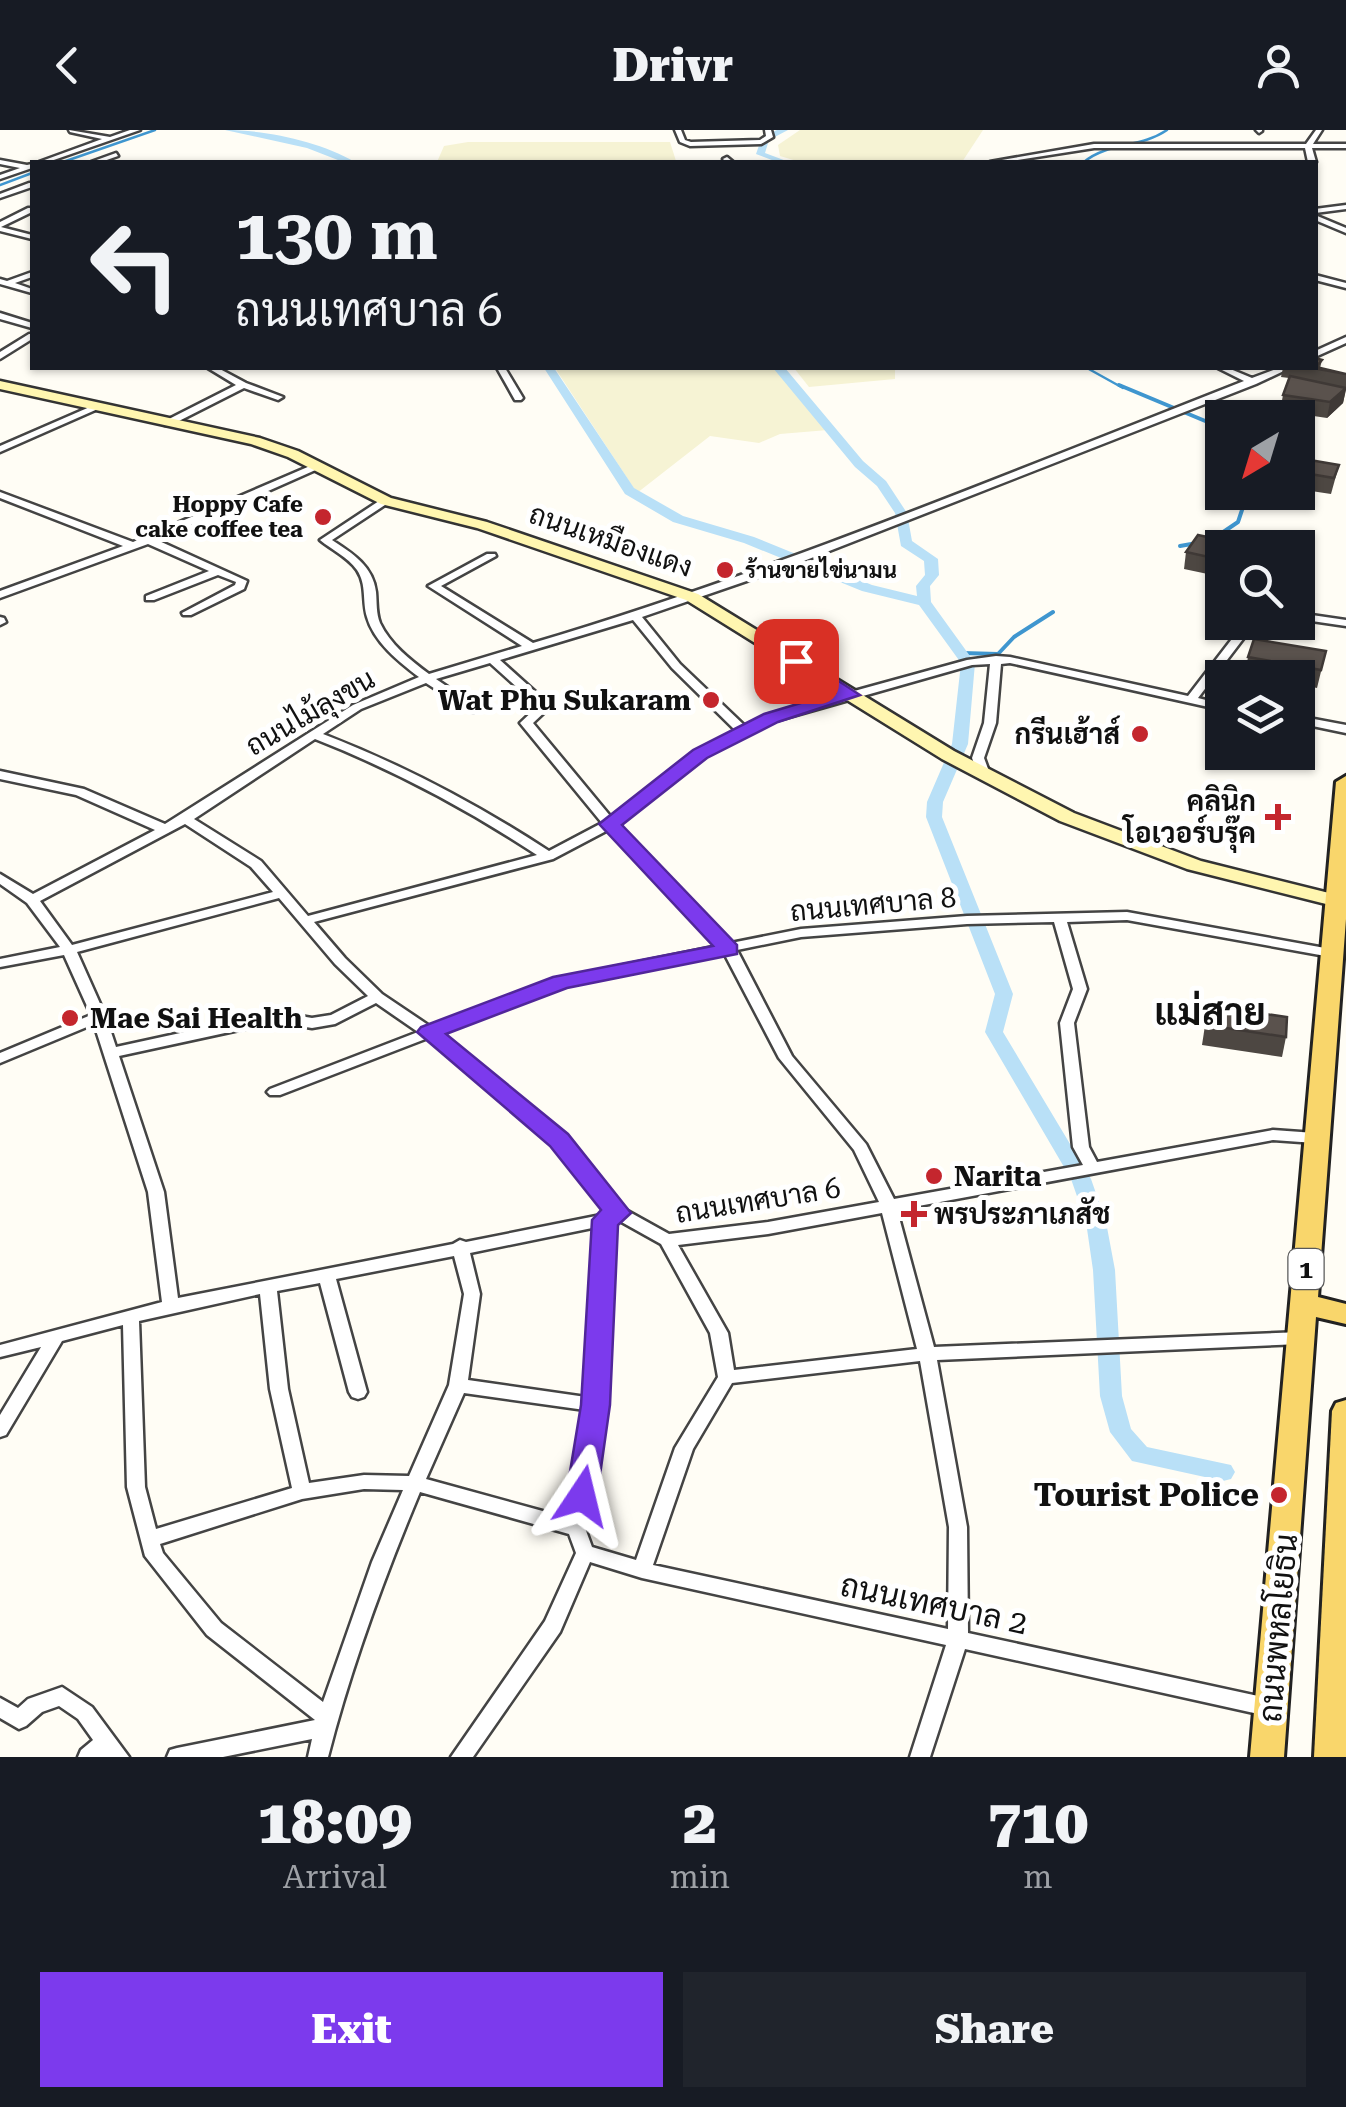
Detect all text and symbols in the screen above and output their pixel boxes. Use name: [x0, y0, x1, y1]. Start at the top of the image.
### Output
icon: back: [40, 38, 95, 93]
icon: person: [1251, 38, 1306, 93]
text: Drivr: [613, 39, 733, 92]
text: 130 m: [235, 194, 438, 276]
icon: left: [70, 200, 200, 330]
text: ถนนเทศบาล 6: [235, 284, 503, 337]
north arrow: [1205, 400, 1315, 510]
map controls: [1205, 400, 1315, 770]
place label: Hoppy Cafe cake coffee tea: [135, 492, 303, 542]
street label: ถนนเหมืองแดง: [525, 495, 697, 584]
marker: Hoppy Cafe cake coffee tea: [312, 506, 334, 528]
button: search: [1205, 530, 1315, 640]
place label: ร้านขายไข่นามน: [745, 556, 897, 583]
marker: ร้านขายไข่นามน: [714, 559, 736, 581]
pin: [754, 619, 839, 704]
icon: arrive: [769, 634, 824, 689]
street label: ถนนไม้ลุงขน: [238, 660, 382, 765]
button: layers: [1205, 660, 1315, 770]
place label: Wat Phu Sukaram: [438, 684, 691, 717]
marker: Wat Phu Sukaram: [700, 689, 722, 711]
place label: กรีนเฮ้าส์: [1015, 715, 1121, 751]
marker: กรีนเฮ้าส์: [1129, 723, 1151, 745]
place label: คลินิก โอเวอร์บรุ๊ค: [1121, 784, 1256, 853]
marker: คลินิก โอเวอร์บรุ๊ค: [1265, 804, 1291, 830]
street label: ถนนเทศบาล 8: [789, 881, 957, 928]
district label: แม่สาย: [1154, 990, 1266, 1034]
place label: Mae Sai Health: [90, 1002, 303, 1035]
marker: Mae Sai Health: [59, 1007, 81, 1029]
place label: Narita: [954, 1160, 1042, 1193]
marker: Narita: [923, 1165, 945, 1187]
street label: ถนนเทศบาล 6: [673, 1171, 843, 1230]
place label: พรประภาเภสัช: [934, 1196, 1110, 1231]
marker: พรประภาเภสัช: [903, 1203, 925, 1225]
road number: 1: [1288, 1249, 1324, 1289]
position arrow: [530, 1444, 634, 1548]
place label: Tourist Police: [1033, 1476, 1259, 1514]
marker: Tourist Police: [1268, 1484, 1290, 1506]
street label: ถนนพหลโยธิน: [1249, 1532, 1305, 1724]
street label: ถนนเทศบาล 2: [837, 1566, 1031, 1642]
text: 18:09: [258, 1787, 412, 1858]
text: 2: [683, 1787, 717, 1858]
text: 710: [987, 1787, 1088, 1858]
text: Arrival: [283, 1858, 387, 1896]
text: min: [670, 1858, 730, 1896]
text: m: [1023, 1858, 1052, 1896]
button: Exit: [40, 1972, 663, 2087]
button: Share: [683, 1972, 1306, 2087]

